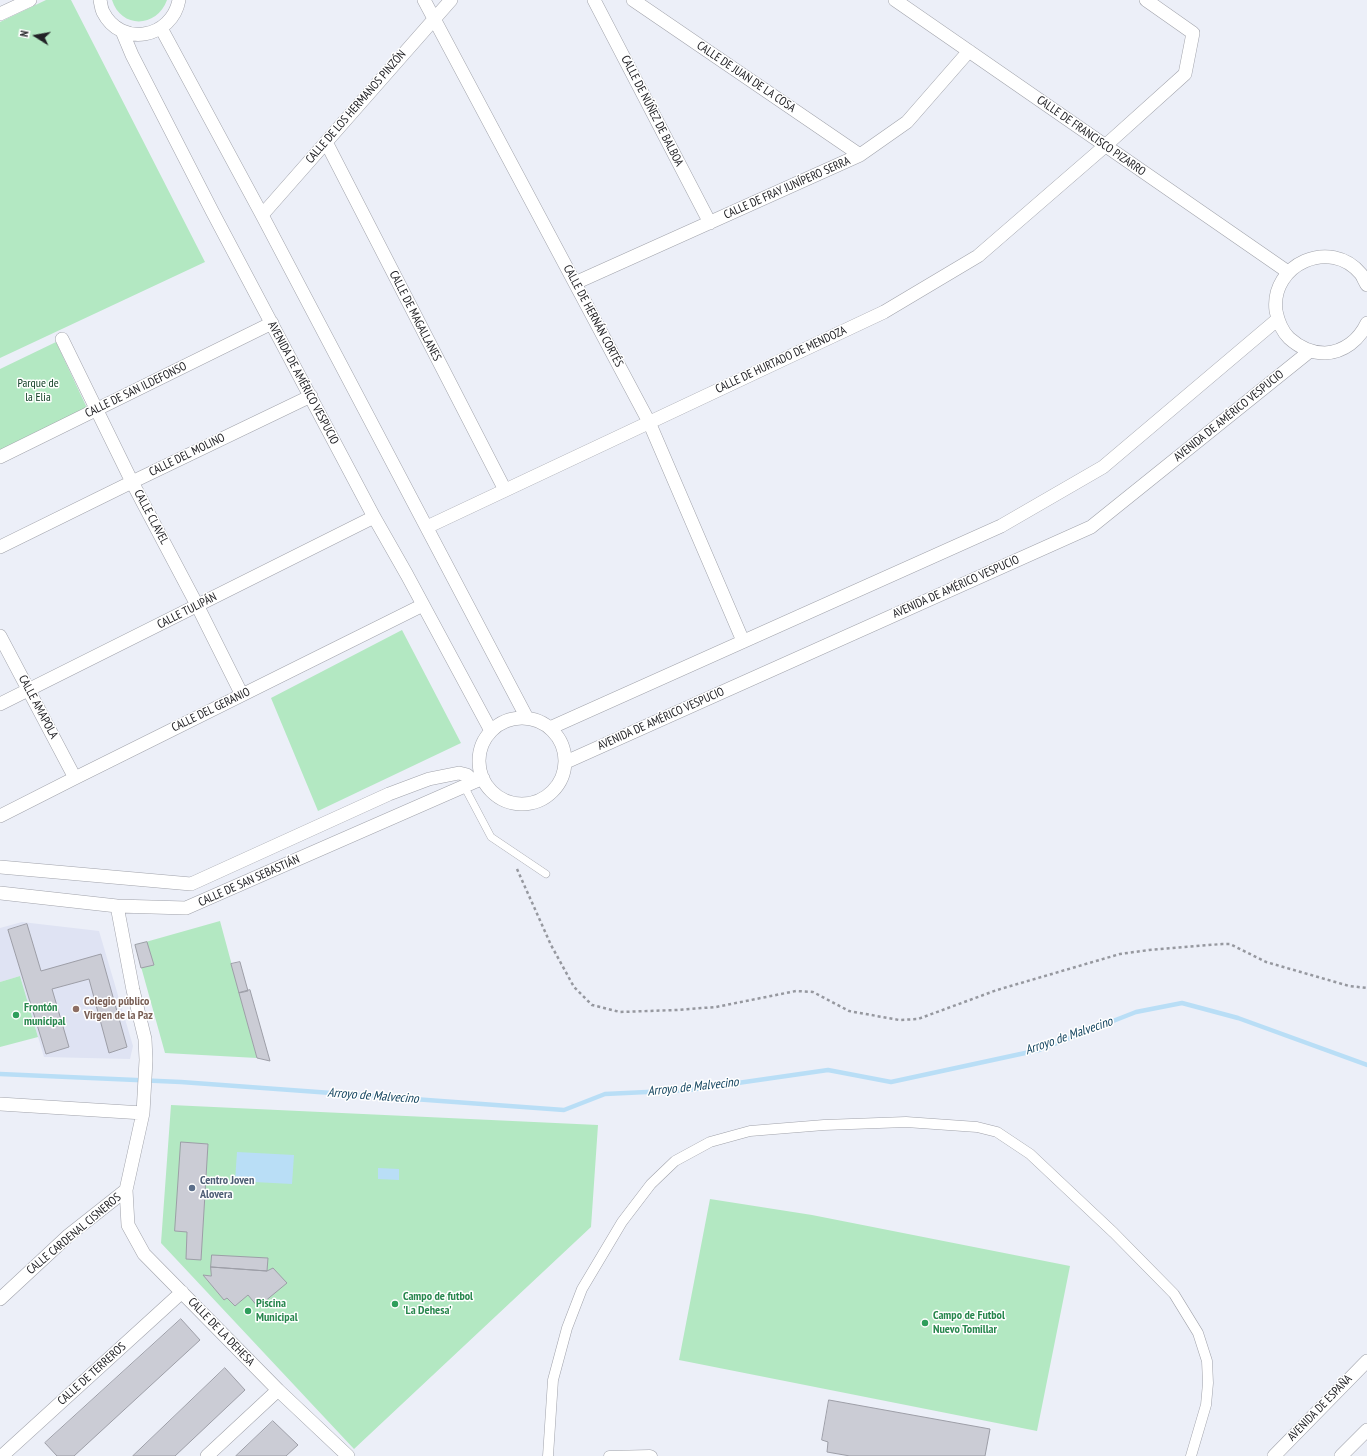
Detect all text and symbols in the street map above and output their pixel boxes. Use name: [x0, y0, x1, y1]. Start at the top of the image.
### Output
north arrow: [16, 16, 56, 56]
text: N: [17, 29, 32, 38]
street label: CALLE DE JUAN DE LA COSA: [694, 39, 798, 115]
street label: CALLE DE LOS HERMANOS PINZÓN: [303, 47, 409, 167]
street label: CALLE DE NÚÑEZ DE BALBOA: [618, 53, 686, 169]
street label: CALLE DE FRANCISCO PIZARRO: [1034, 93, 1148, 179]
street label: CALLE DE FRAY JUNÍPERO SERRA: [722, 154, 852, 222]
street label: CALLE DE HERNÁN CORTÉS: [560, 262, 626, 370]
street label: CALLE DE MAGALLANES: [386, 268, 444, 364]
street label: AVENIDA DE AMÉRICO VESPUCIO: [264, 319, 342, 447]
street label: CALLE DE HURTADO DE MENDOZA: [713, 323, 849, 397]
street label: CALLE DE SAN ILDEFONSO: [83, 359, 189, 421]
street label: AVENIDA DE AMÉRICO VESPUCIO: [1171, 367, 1287, 465]
park label: Parque de la Elia: [17, 377, 59, 405]
street label: CALLE DEL MOLINO: [147, 430, 227, 480]
street label: CALLE CLAVEL: [131, 487, 171, 547]
street label: AVENIDA DE AMÉRICO VESPUCIO: [890, 553, 1022, 621]
street label: CALLE TULIPÁN: [155, 590, 219, 632]
street label: CALLE AMAPOLA: [15, 673, 61, 741]
street label: CALLE DEL GERANIO: [169, 685, 253, 735]
street label: AVENIDA DE AMÉRICO VESPUCIO: [595, 685, 727, 753]
street label: CALLE DE SAN SEBASTIÁN: [196, 852, 302, 910]
place label: Colegio público Virgen de la Paz: [84, 995, 153, 1023]
place label: Frontón municipal: [24, 1001, 66, 1029]
marker: Colegio público Virgen de la Paz: [71, 1004, 81, 1014]
marker: Frontón municipal: [11, 1010, 21, 1020]
water label: Arroyo de Malvecino: [1023, 1014, 1115, 1058]
water label: Arroyo de Malvecino: [647, 1074, 739, 1100]
water label: Arroyo de Malvecino: [327, 1085, 419, 1107]
place label: Centro Joven Alovera: [200, 1174, 254, 1202]
marker: Centro Joven Alovera: [187, 1183, 197, 1193]
street label: CALLE CARDENAL CISNEROS: [24, 1190, 124, 1278]
place label: Campo de futbol 'La Dehesa': [403, 1290, 473, 1318]
street label: CALLE DE LA DEHESA: [185, 1295, 257, 1369]
place label: Piscina Municipal: [256, 1297, 298, 1325]
marker: Campo de futbol 'La Dehesa': [390, 1299, 400, 1309]
marker: Piscina Municipal: [243, 1306, 253, 1316]
place label: Campo de Futbol Nuevo Tomillar: [933, 1309, 1005, 1337]
marker: Campo de Futbol Nuevo Tomillar: [920, 1318, 930, 1328]
street label: CALLE DE TERREROS: [55, 1340, 129, 1408]
street label: AVENIDA DE ESPAÑA: [1285, 1372, 1355, 1444]

